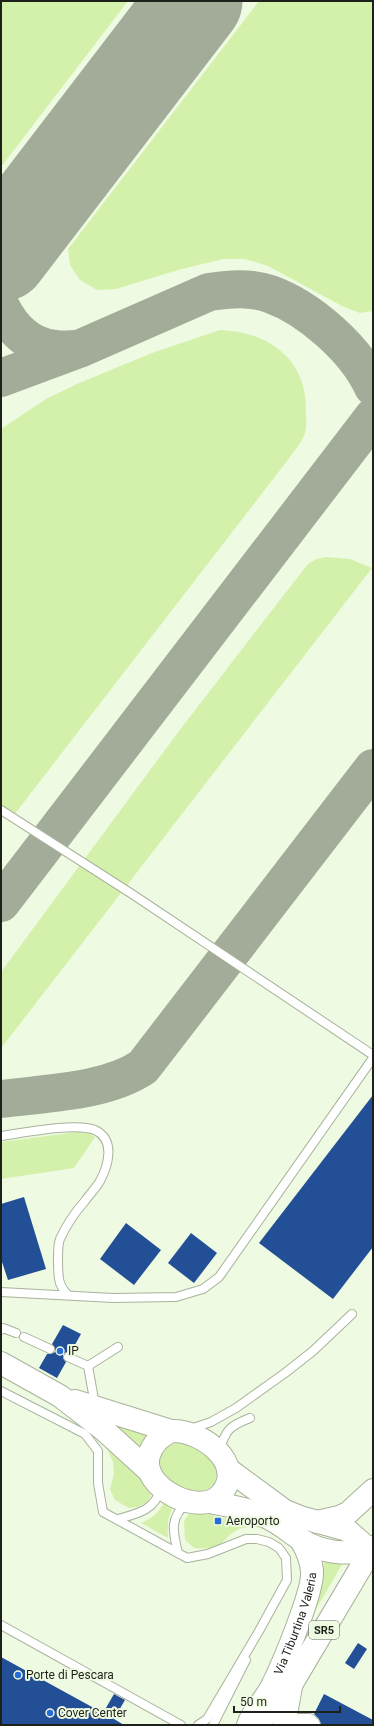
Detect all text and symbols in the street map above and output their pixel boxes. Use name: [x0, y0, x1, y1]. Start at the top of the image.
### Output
place label: IP: [68, 1344, 79, 1358]
marker: IP: [55, 1346, 65, 1356]
place label: Aeroporto: [226, 1514, 280, 1528]
marker: Aeroporto: [213, 1516, 223, 1526]
street label: Via Tiburtina Valeria: [271, 1572, 319, 1677]
road number: SR5: [309, 1621, 339, 1639]
place label: Porte di Pescara: [26, 1668, 114, 1682]
marker: Porte di Pescara: [13, 1670, 23, 1680]
scale bar: [234, 1688, 340, 1714]
text: 50 m: [240, 1695, 267, 1709]
place label: Cover Center: [58, 1706, 127, 1720]
marker: Cover Center: [45, 1708, 55, 1718]

